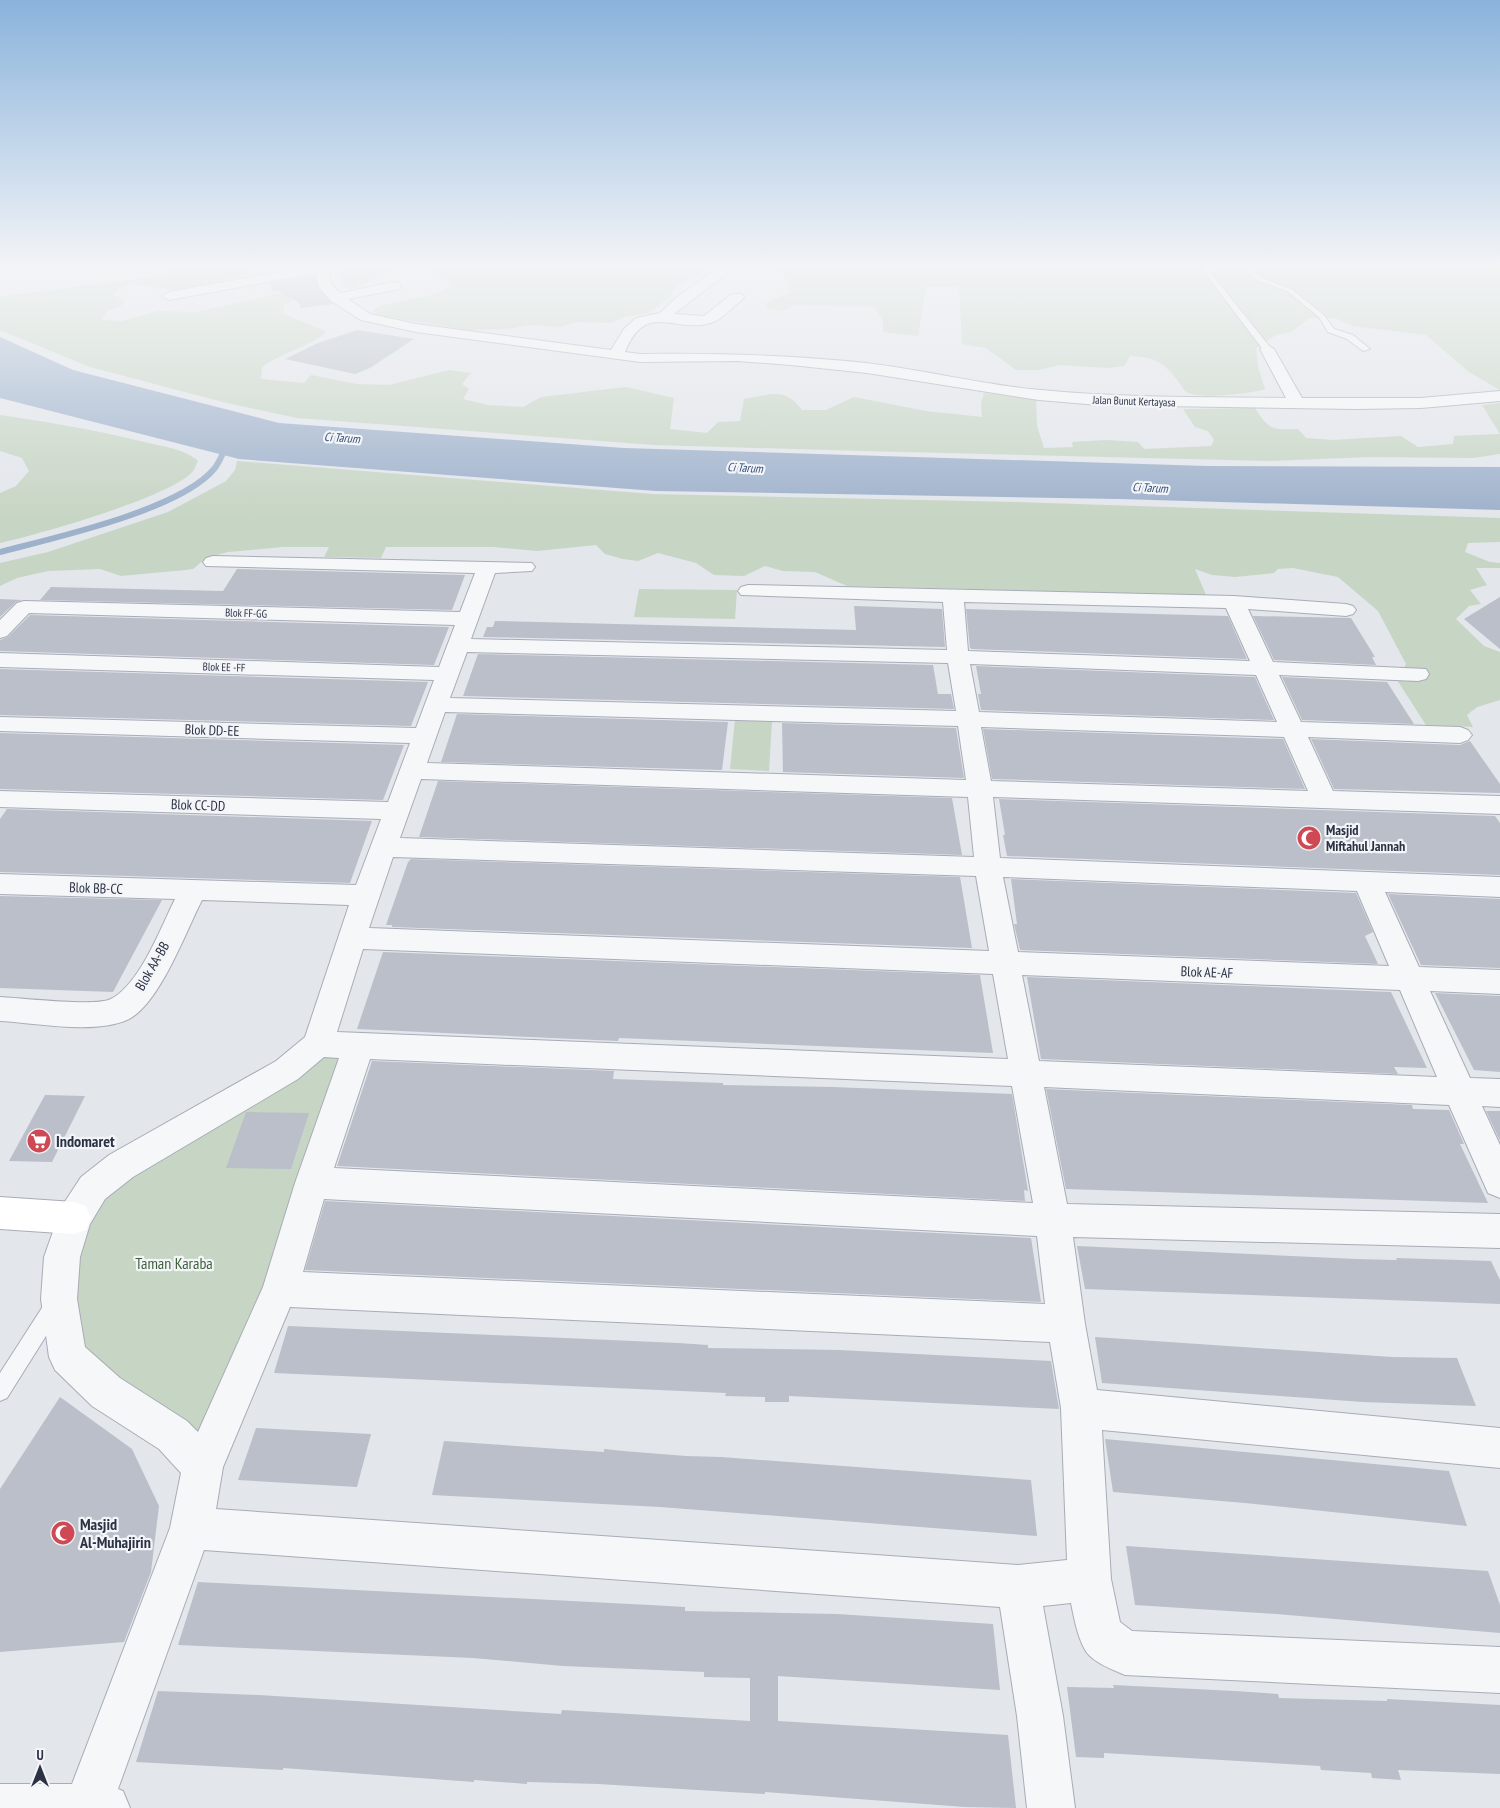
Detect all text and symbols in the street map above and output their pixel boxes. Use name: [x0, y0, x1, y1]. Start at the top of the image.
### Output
street label: Jalan Bunut Kertayasa: [1091, 393, 1176, 409]
water label: Ci Tarum: [324, 429, 362, 446]
water label: Ci Tarum: [727, 459, 764, 476]
water label: Ci Tarum: [1132, 479, 1169, 496]
street label: Blok FF-GG: [225, 605, 267, 621]
street label: Blok EE -FF: [202, 659, 246, 675]
street label: Blok DD-EE: [184, 720, 240, 740]
street label: Blok CC-DD: [170, 795, 226, 815]
place label: Masjid Miftahul Jannah: [1326, 821, 1405, 855]
mosque icon: Masjid Miftahul Jannah: [1296, 825, 1322, 851]
street label: Blok BB-CC: [69, 878, 124, 898]
street label: Blok AA-BB: [131, 938, 173, 994]
street label: Blok AE-AF: [1180, 962, 1234, 982]
supermarket icon: Indomaret: [26, 1128, 52, 1154]
place label: Indomaret: [56, 1131, 115, 1151]
park label: Taman Karaba: [135, 1253, 213, 1273]
place label: Masjid Al-Muhajirin: [79, 1514, 151, 1552]
mosque icon: Masjid Al-Muhajirin: [50, 1520, 76, 1546]
north arrow: [15, 1743, 65, 1793]
text: U: [36, 1746, 44, 1764]

